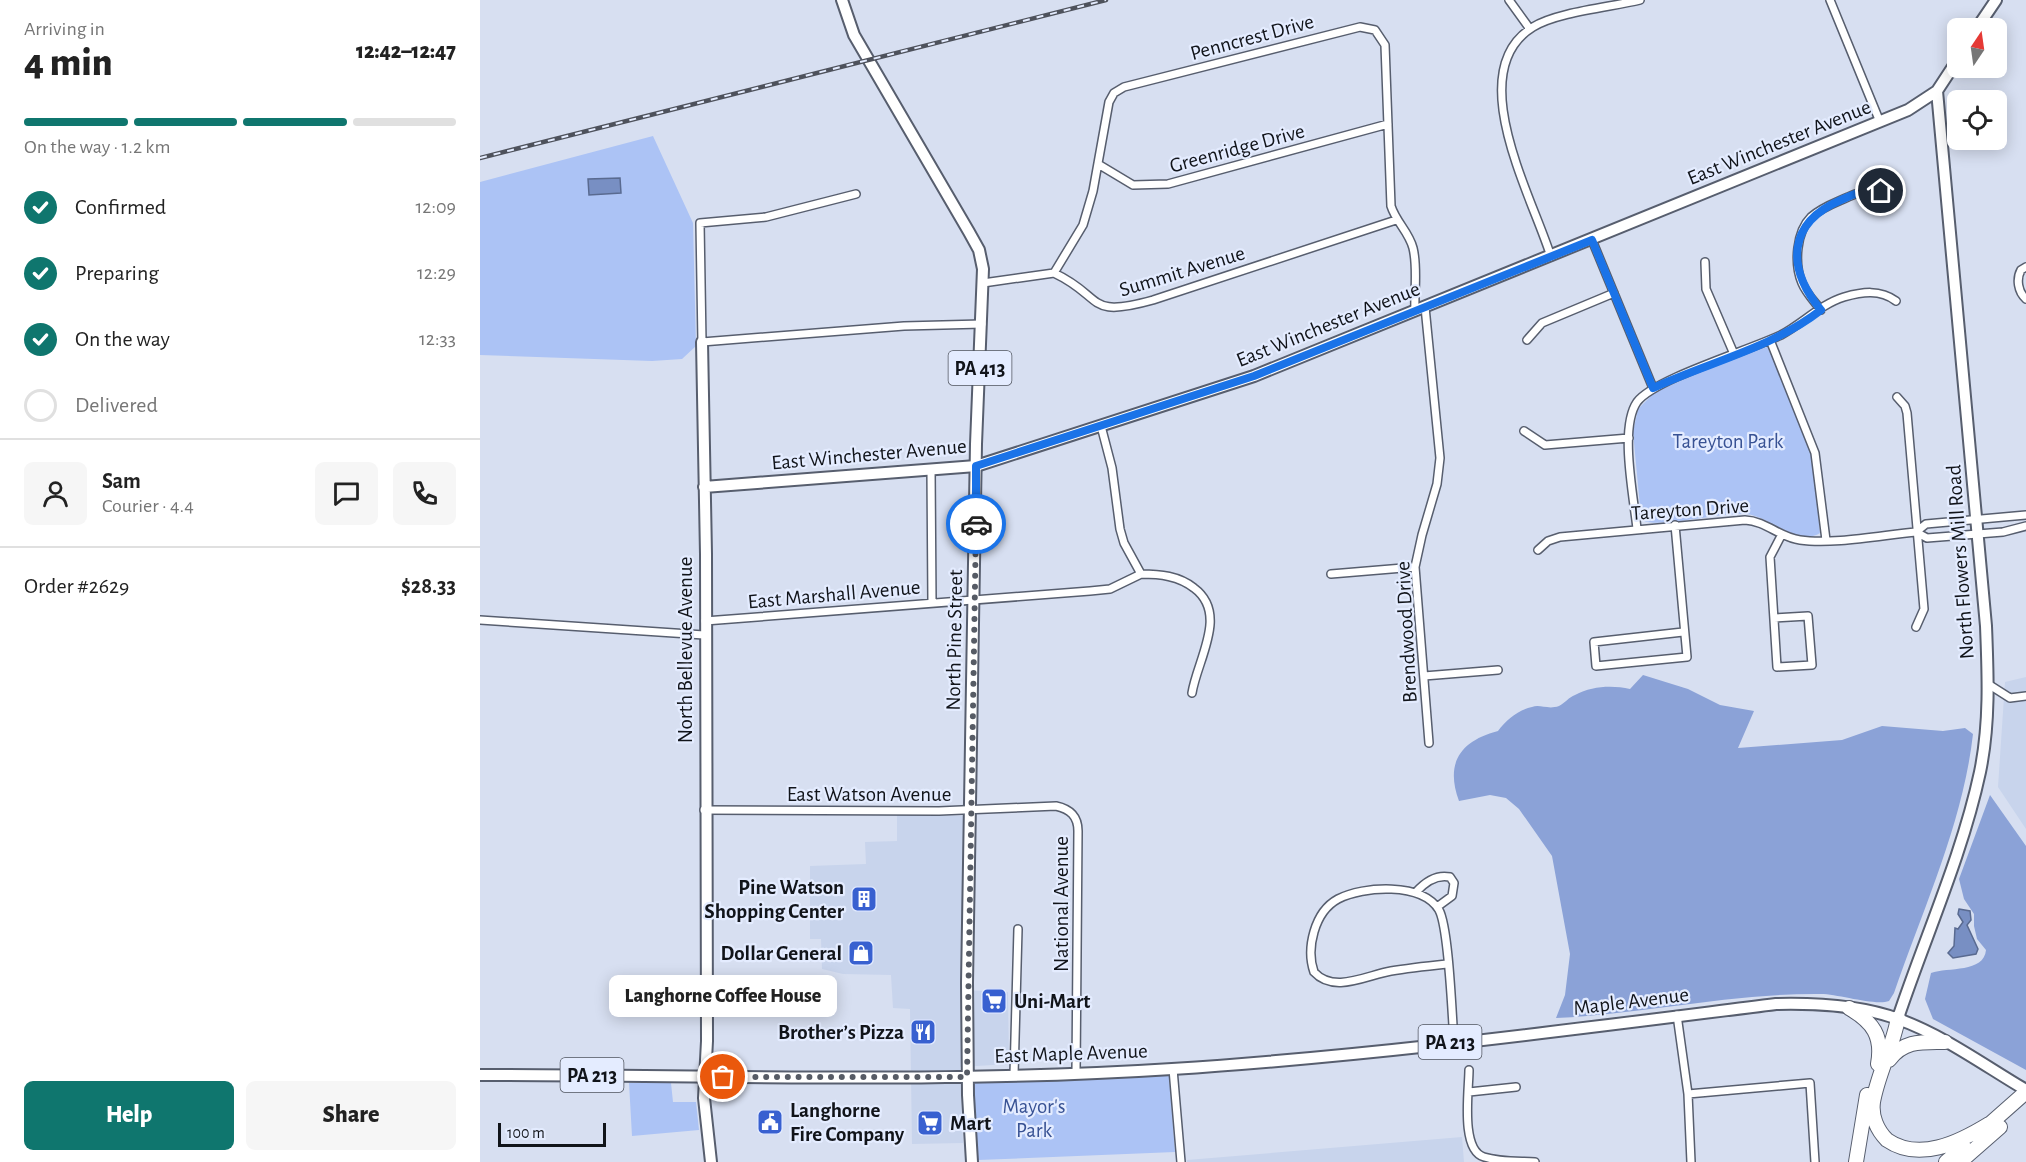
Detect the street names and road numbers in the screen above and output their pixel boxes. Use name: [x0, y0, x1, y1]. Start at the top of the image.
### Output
street label: Penncrest Drive: [1188, 11, 1316, 64]
street label: East Winchester Avenue: [1684, 96, 1874, 189]
street label: Greenridge Drive: [1167, 120, 1307, 177]
street label: Summit Avenue: [1117, 242, 1248, 301]
street label: East Winchester Avenue: [1233, 278, 1423, 371]
road number: PA 413: [948, 351, 1012, 385]
street label: East Winchester Avenue: [770, 435, 968, 474]
street label: North Flowers Mill Road: [1943, 464, 1978, 660]
street label: Tareyton Drive: [1630, 495, 1750, 524]
street label: North Bellevue Avenue: [675, 557, 696, 743]
street label: Brendwood Drive: [1392, 561, 1421, 703]
street label: North Pine Street: [943, 569, 966, 711]
street label: East Marshall Avenue: [747, 576, 921, 613]
street label: East Watson Avenue: [787, 784, 951, 805]
street label: National Avenue: [1051, 836, 1072, 972]
street label: Maple Avenue: [1572, 984, 1690, 1019]
road number: PA 213: [1418, 1025, 1482, 1059]
street label: East Maple Avenue: [994, 1040, 1148, 1067]
road number: PA 213: [560, 1058, 624, 1092]

